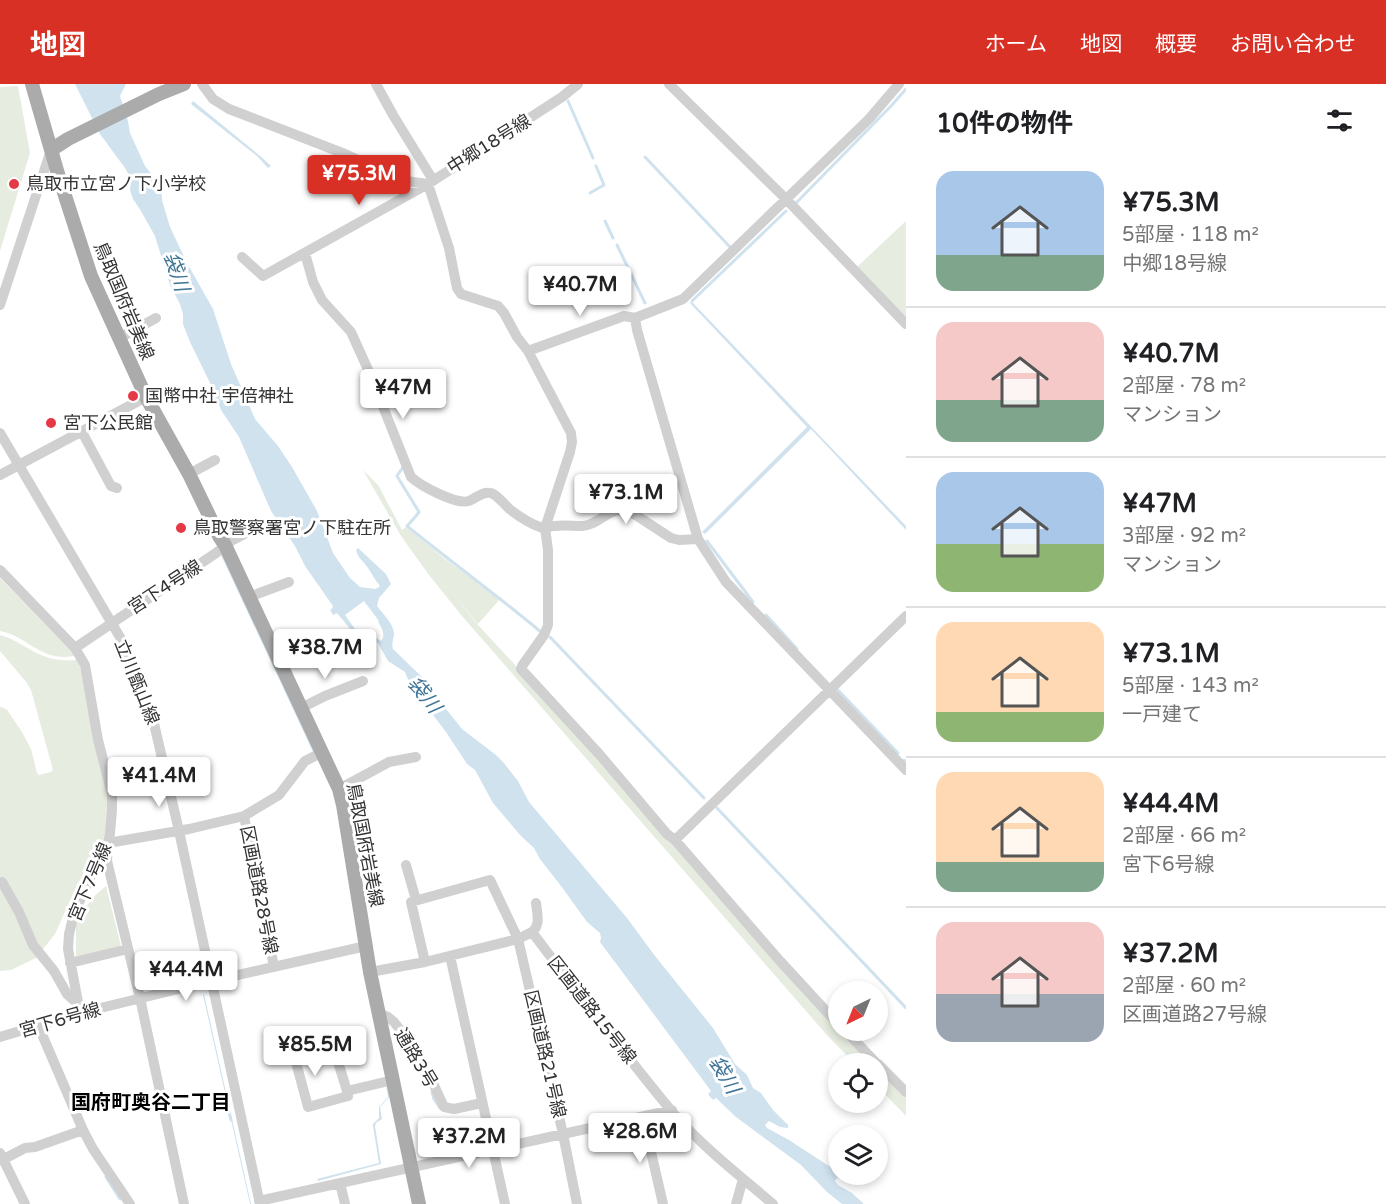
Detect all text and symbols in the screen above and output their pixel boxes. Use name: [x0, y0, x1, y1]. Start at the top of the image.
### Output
text: 地図: [30, 28, 86, 62]
text: ホーム: [985, 32, 1047, 57]
text: 地図: [1080, 32, 1122, 57]
text: 概要: [1155, 32, 1197, 57]
text: お問い合わせ: [1230, 32, 1356, 57]
icon: filters: [1323, 104, 1356, 137]
text: 10件の物件: [936, 108, 1073, 139]
street label: 中郷18号線: [443, 110, 535, 178]
pin: ¥75.3M: [310, 155, 408, 206]
text: ¥75.3M: [321, 162, 397, 186]
place label: 鳥取市立宮ノ下小学校: [26, 173, 206, 195]
marker: 鳥取市立宮ノ下小学校: [7, 177, 21, 191]
text: ¥75.3M: [1122, 187, 1220, 218]
icon: home: [984, 195, 1056, 267]
text: 5部屋 · 118 m²: [1122, 223, 1259, 247]
street label: 鳥取国府岩美線: [89, 239, 159, 363]
water label: 袋川: [158, 249, 194, 297]
text: 中郷18号線: [1122, 252, 1227, 276]
pin: ¥40.7M: [531, 266, 629, 317]
text: ¥40.7M: [542, 273, 618, 297]
text: ¥40.7M: [1122, 338, 1220, 369]
icon: home: [984, 346, 1056, 418]
pin: ¥47M: [367, 369, 439, 420]
text: 2部屋 · 78 m²: [1122, 374, 1246, 398]
text: ¥47M: [374, 376, 432, 400]
place label: 国幣中社 宇倍神社: [145, 385, 294, 407]
marker: 国幣中社 宇倍神社: [126, 389, 140, 403]
text: マンション: [1122, 403, 1222, 427]
place label: 宮下公民館: [63, 412, 153, 434]
marker: 宮下公民館: [44, 416, 58, 430]
pin: ¥73.1M: [577, 474, 675, 525]
text: ¥73.1M: [588, 481, 664, 505]
text: ¥47M: [1122, 488, 1197, 519]
icon: home: [984, 496, 1056, 568]
place label: 鳥取警察署宮ノ下駐在所: [193, 517, 391, 539]
marker: 鳥取警察署宮ノ下駐在所: [174, 521, 188, 535]
text: 3部屋 · 92 m²: [1122, 524, 1246, 548]
text: マンション: [1122, 553, 1222, 577]
street label: 宮下4号線: [124, 555, 206, 619]
pin: ¥38.7M: [276, 629, 374, 680]
street label: 立川甑山線: [110, 636, 164, 728]
text: ¥38.7M: [287, 636, 363, 660]
text: ¥73.1M: [1122, 638, 1220, 669]
icon: home: [984, 646, 1056, 718]
water label: 袋川: [402, 672, 447, 720]
text: 5部屋 · 143 m²: [1122, 674, 1259, 698]
text: 一戸建て: [1122, 703, 1202, 727]
pin: ¥41.4M: [110, 757, 208, 808]
text: ¥41.4M: [122, 764, 196, 788]
street label: 鳥取国府岩美線: [342, 781, 388, 909]
text: ¥44.4M: [1122, 788, 1219, 819]
icon: home: [984, 796, 1056, 868]
street label: 区画道路28号線: [236, 824, 282, 956]
text: 2部屋 · 66 m²: [1122, 824, 1246, 848]
street label: 宮下7号線: [64, 839, 116, 925]
text: 宮下6号線: [1122, 853, 1215, 877]
text: ¥37.2M: [1122, 938, 1219, 969]
icon: home: [984, 946, 1056, 1018]
pin: ¥44.4M: [137, 951, 235, 1002]
street label: 区画道路15号線: [543, 952, 641, 1068]
text: ¥44.4M: [149, 958, 223, 982]
text: 2部屋 · 60 m²: [1122, 974, 1246, 998]
north arrow: [828, 981, 888, 1041]
map controls: [828, 981, 888, 1185]
street label: 区画道路21号線: [520, 988, 570, 1120]
street label: 宮下6号線: [17, 998, 103, 1042]
text: 区画道路27号線: [1122, 1003, 1267, 1027]
street label: 通路3号: [390, 1024, 442, 1092]
pin: ¥85.5M: [266, 1026, 364, 1077]
text: ¥85.5M: [277, 1033, 353, 1057]
water label: 袋川: [704, 1052, 745, 1100]
button: locate: [828, 1053, 888, 1113]
district label: 国府町奥谷二丁目: [71, 1091, 231, 1115]
pin: ¥28.6M: [591, 1113, 689, 1164]
pin: ¥37.2M: [420, 1118, 518, 1169]
text: ¥28.6M: [602, 1120, 678, 1144]
text: ¥37.2M: [432, 1125, 506, 1149]
button: layers: [828, 1125, 888, 1185]

